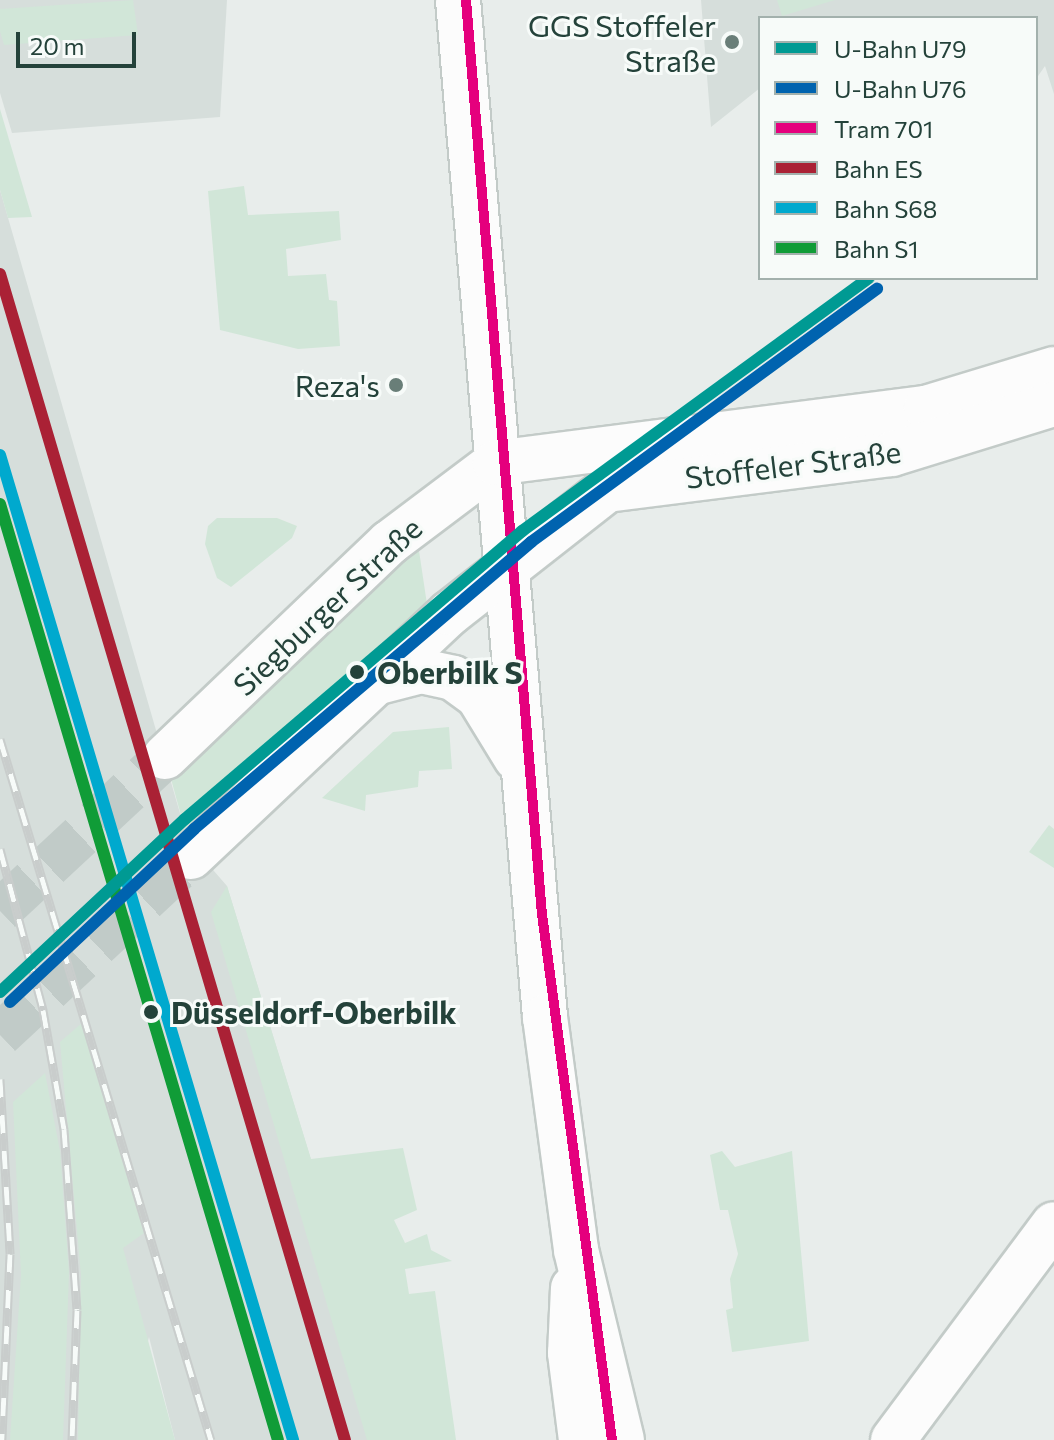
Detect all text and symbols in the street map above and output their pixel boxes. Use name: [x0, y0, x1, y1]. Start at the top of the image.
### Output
place label: GGS Stoffeler Straße: [528, 7, 716, 78]
scale bar: [20, 16, 140, 66]
legend: [758, 16, 1038, 280]
text: 20 m: [30, 31, 84, 60]
marker: GGS Stoffeler Straße: [723, 33, 741, 51]
text: U-Bahn U79: [834, 34, 967, 63]
text: U-Bahn U76: [834, 74, 967, 103]
text: Tram 701: [834, 114, 933, 143]
text: Bahn ES: [834, 154, 922, 183]
text: Bahn S68: [834, 194, 937, 223]
text: Bahn S1: [834, 234, 918, 263]
place label: Reza's: [295, 367, 380, 403]
marker: Reza's: [387, 376, 405, 394]
street label: Stoffeler Straße: [683, 433, 903, 495]
street label: Siegburger Straße: [225, 510, 429, 702]
place label: Oberbilk S: [377, 654, 523, 690]
marker: Oberbilk S: [344, 659, 370, 685]
place label: Düsseldorf-Oberbilk: [171, 994, 456, 1030]
marker: Düsseldorf-Oberbilk: [138, 999, 164, 1025]

